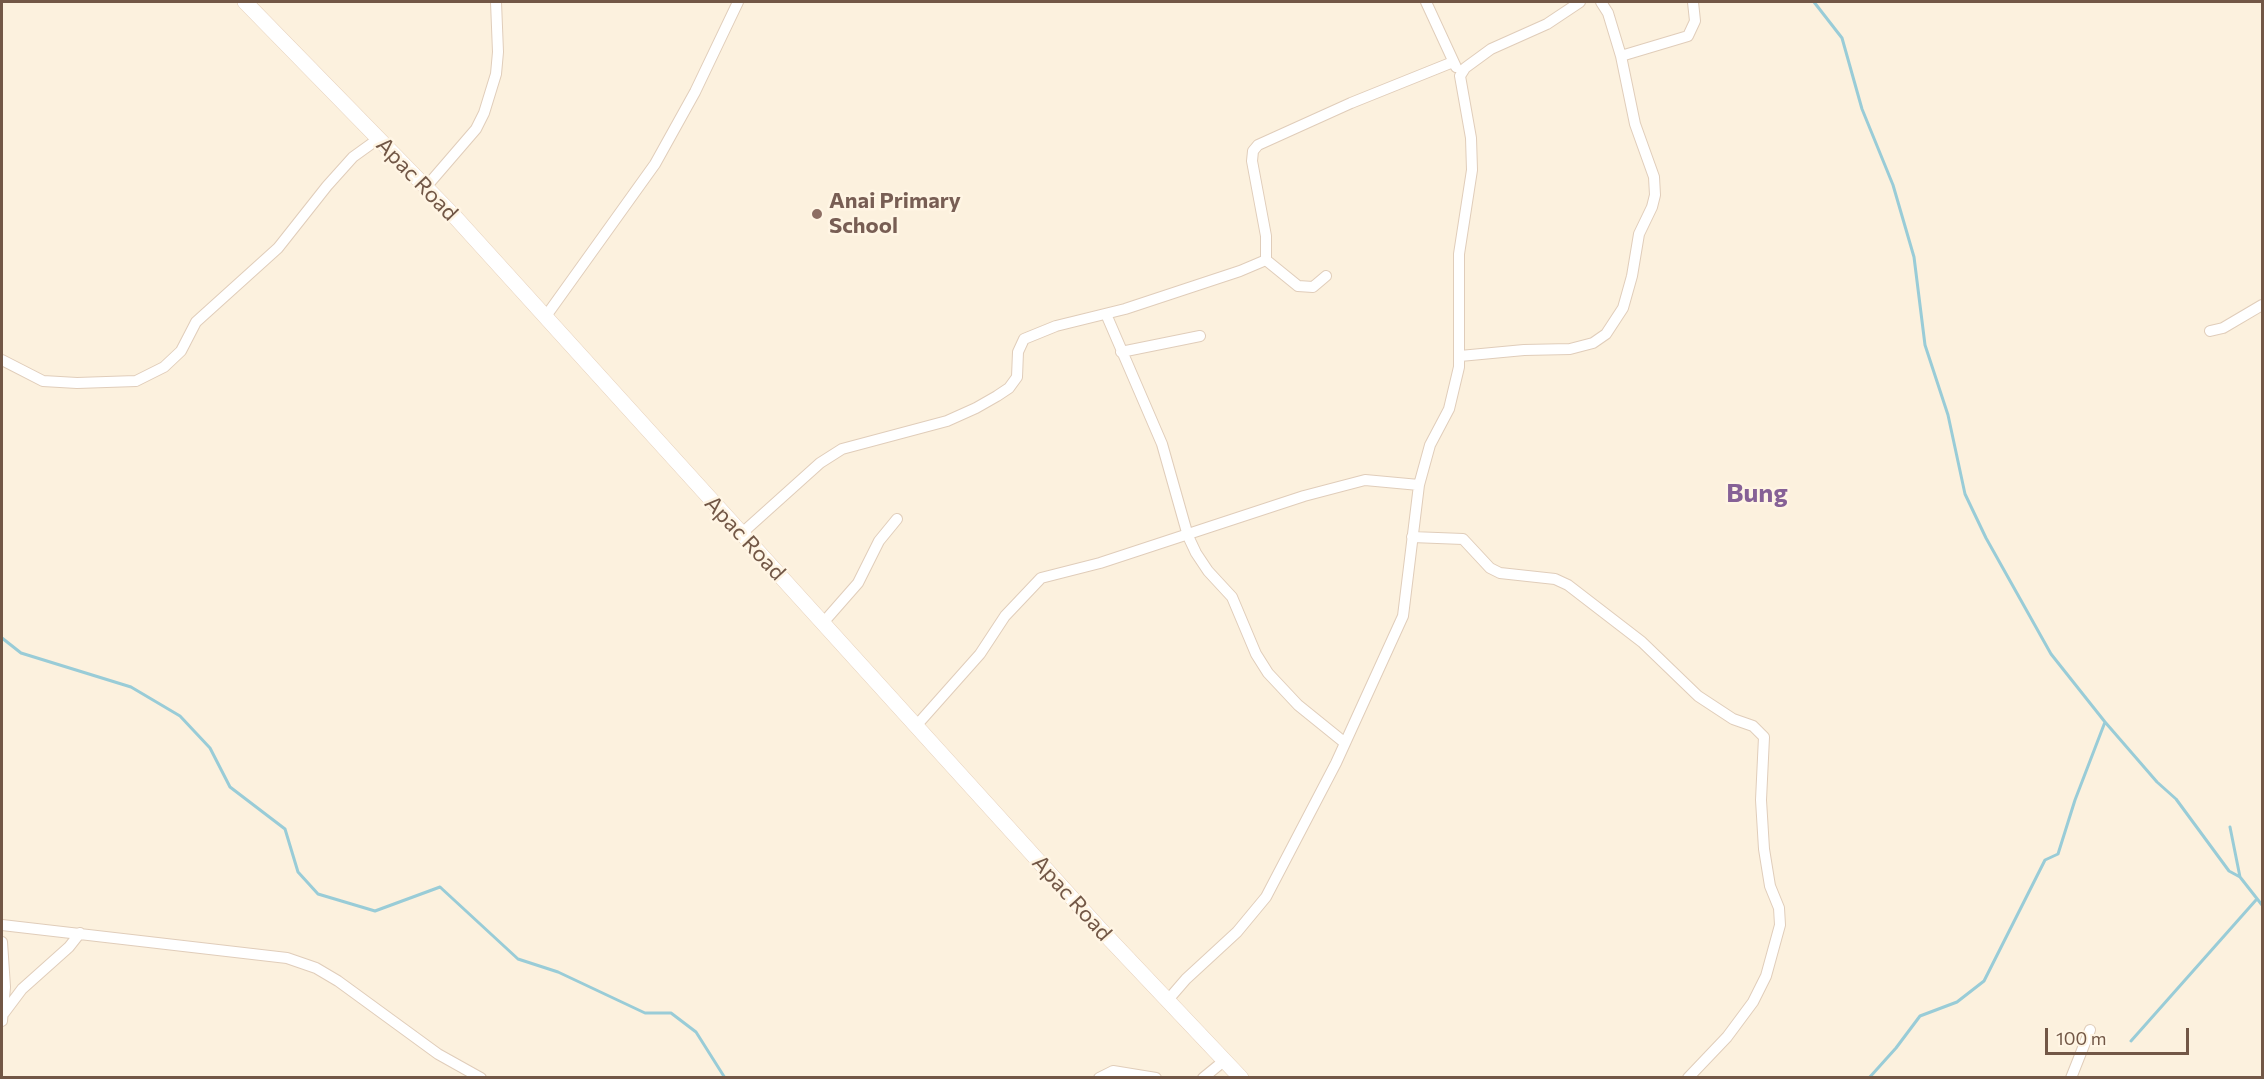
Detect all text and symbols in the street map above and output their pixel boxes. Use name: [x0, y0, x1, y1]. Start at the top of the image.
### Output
street label: Apac Road: [371, 132, 463, 226]
place label: Anai Primary School: [829, 188, 961, 240]
marker: Anai Primary School: [810, 207, 824, 221]
district label: Bung: [1726, 477, 1788, 509]
street label: Apac Road: [699, 490, 791, 586]
street label: Apac Road: [1027, 850, 1117, 946]
scale bar: [2048, 1016, 2192, 1054]
text: 100 m: [2056, 1027, 2106, 1049]

